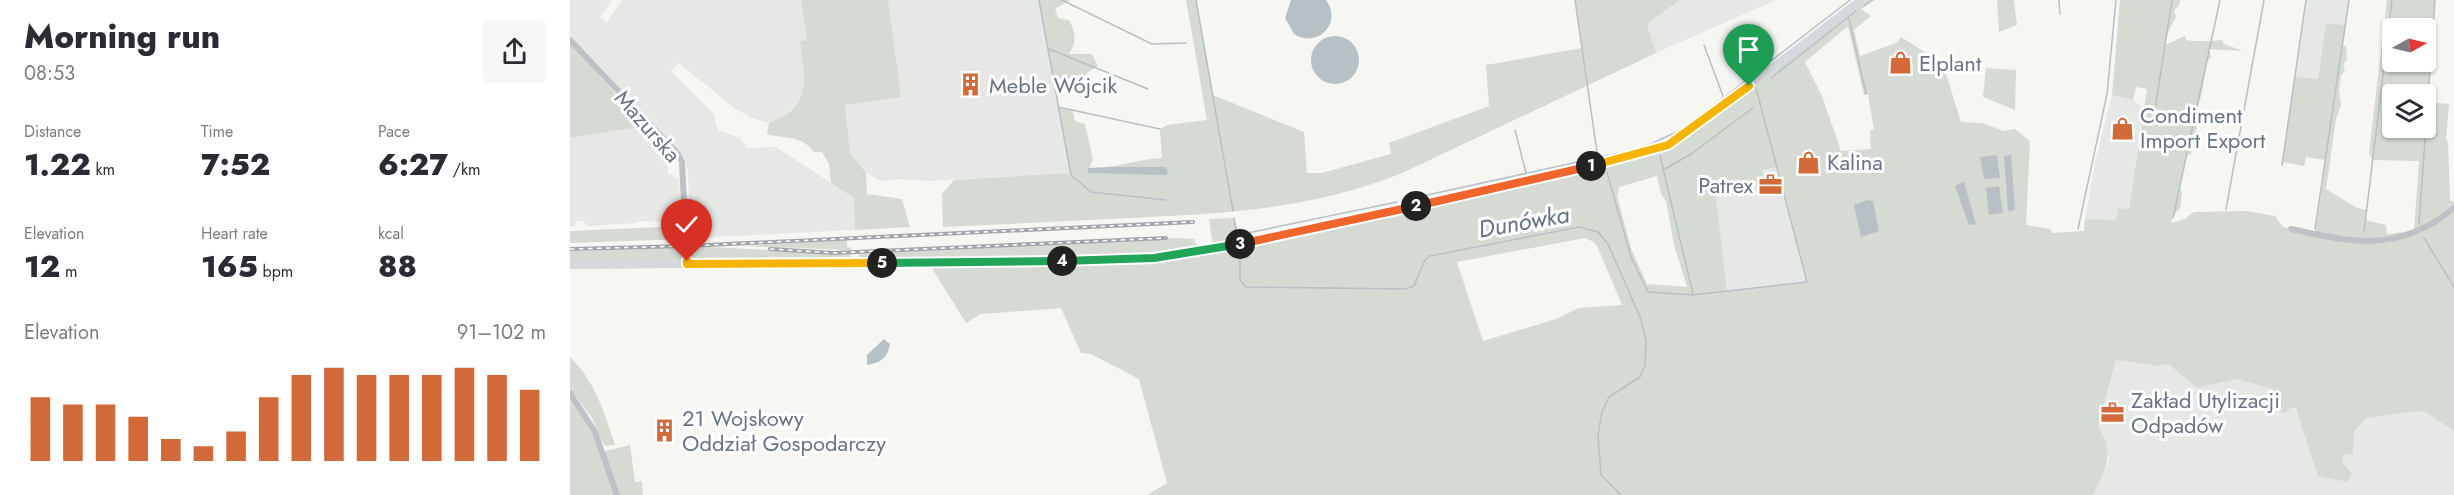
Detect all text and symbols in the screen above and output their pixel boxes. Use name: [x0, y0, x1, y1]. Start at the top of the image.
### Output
text: Morning run: [24, 13, 220, 60]
north arrow: [2382, 18, 2436, 72]
map controls: [2382, 18, 2436, 138]
button: share: [483, 20, 546, 83]
pin: [1723, 24, 1774, 86]
icon: arrive: [1732, 33, 1765, 66]
place label: Elplant: [1919, 47, 1982, 79]
shop icon: Elplant: [1888, 50, 1914, 76]
text: 08:53: [24, 59, 75, 88]
place label: Meble Wójcik: [989, 69, 1117, 101]
building icon: Meble Wójcik: [958, 72, 984, 98]
street label: Mazurska: [608, 83, 688, 169]
button: layers: [2382, 84, 2436, 138]
place label: Condiment Import Export: [2140, 99, 2266, 156]
shop icon: Condiment Import Export: [2109, 115, 2135, 141]
text: Distance: [24, 120, 81, 143]
text: Time: [201, 120, 233, 143]
text: Pace: [378, 120, 410, 143]
text: 1.22: [24, 143, 91, 186]
text: 7:52: [201, 143, 270, 186]
text: 6:27: [378, 143, 448, 186]
place label: Kalina: [1827, 146, 1883, 178]
shop icon: Kalina: [1796, 149, 1822, 175]
pin: 1: [1576, 151, 1606, 181]
text: 1: [1587, 154, 1595, 177]
text: km: [91, 158, 115, 181]
text: /km: [448, 158, 481, 181]
place label: Patrex: [1698, 169, 1754, 201]
office icon: Patrex: [1758, 172, 1784, 198]
pin: 2: [1401, 191, 1431, 221]
text: 2: [1411, 194, 1421, 217]
water label: Dunówka: [1476, 196, 1572, 247]
pin: [661, 199, 712, 261]
icon: check: [670, 208, 703, 241]
text: Elevation: [24, 222, 84, 245]
text: Heart rate: [201, 222, 268, 245]
text: kcal: [378, 222, 404, 245]
pin: 3: [1225, 229, 1255, 259]
text: 3: [1235, 232, 1245, 255]
text: 12: [24, 245, 60, 288]
text: 165: [201, 245, 258, 288]
text: 88: [378, 245, 417, 288]
pin: 4: [1047, 246, 1077, 276]
pin: 5: [867, 248, 897, 278]
text: 4: [1056, 249, 1068, 272]
text: 5: [877, 251, 887, 274]
text: m: [60, 260, 78, 283]
text: bpm: [258, 260, 293, 283]
text: Elevation: [24, 318, 99, 347]
text: 91–102 m: [457, 318, 546, 347]
place label: Zakład Utylizacji Odpadów: [2131, 384, 2280, 441]
office icon: Zakład Utylizacji Odpadów: [2100, 400, 2126, 426]
place label: 21 Wojskowy Oddział Gospodarczy: [682, 402, 886, 459]
building icon: 21 Wojskowy Oddział Gospodarczy: [651, 418, 677, 444]

